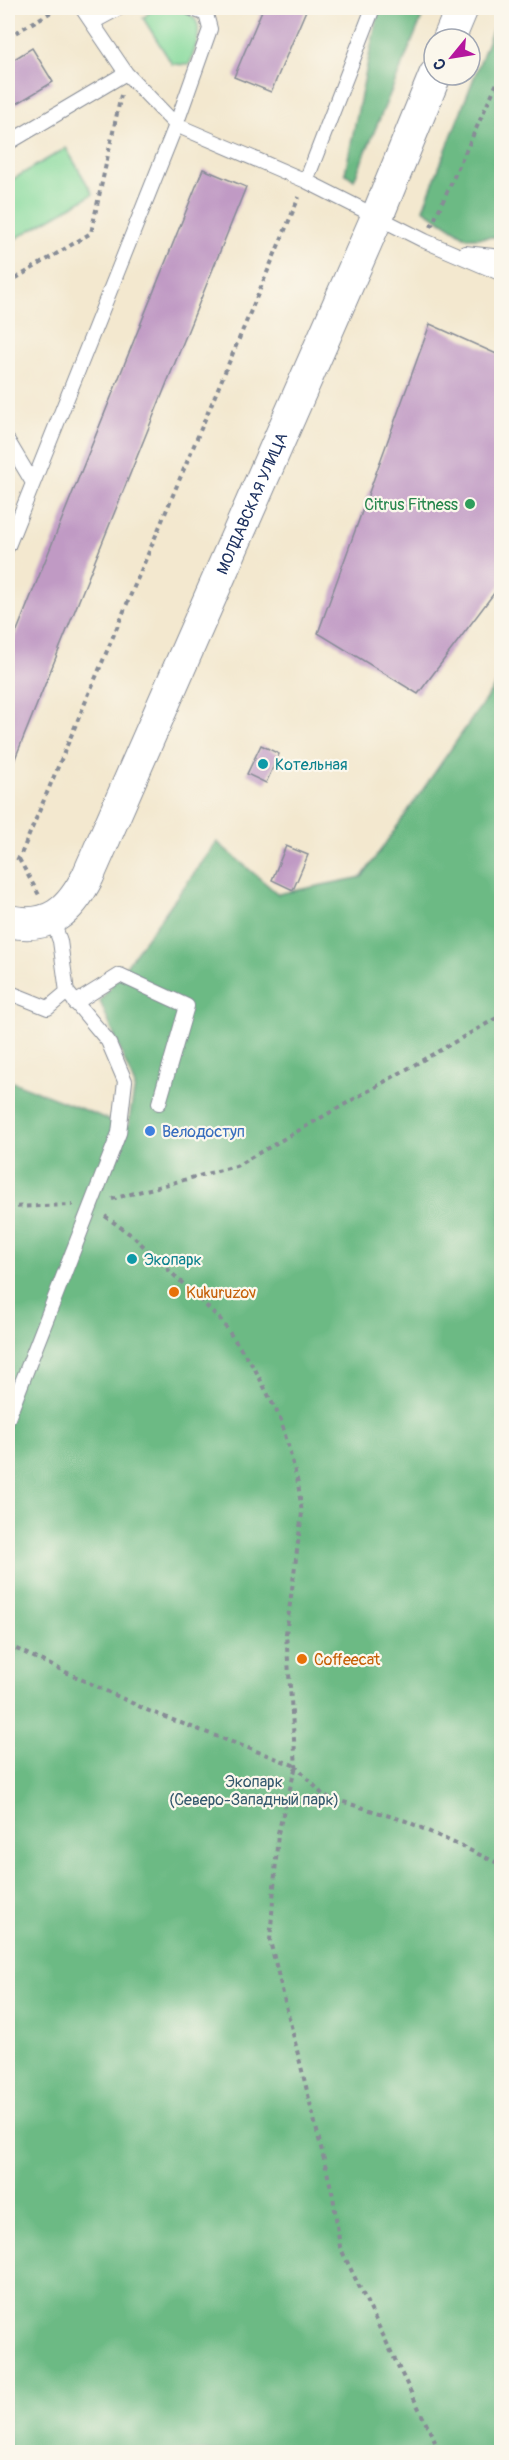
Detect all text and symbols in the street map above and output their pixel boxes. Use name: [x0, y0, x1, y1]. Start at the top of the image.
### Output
north arrow: [422, 27, 482, 87]
text: С: [429, 55, 451, 73]
street label: МОЛДАВСКАЯ УЛИЦА: [212, 430, 292, 578]
place label: Citrus Fitness: [364, 495, 458, 515]
marker: Citrus Fitness: [463, 497, 477, 511]
place label: Котельная: [275, 755, 347, 775]
marker: Котельная: [256, 757, 270, 771]
place label: Велодоступ: [162, 1122, 245, 1142]
marker: Велодоступ: [143, 1124, 157, 1138]
place label: Экопарк: [144, 1250, 202, 1270]
marker: Экопарк: [125, 1252, 139, 1266]
place label: Kukuruzov: [186, 1283, 256, 1303]
marker: Kukuruzov: [167, 1285, 181, 1299]
place label: Coffeecat: [314, 1650, 381, 1670]
marker: Coffeecat: [295, 1652, 309, 1666]
park label: Экопарк (Северо-Западный парк): [169, 1772, 339, 1810]

